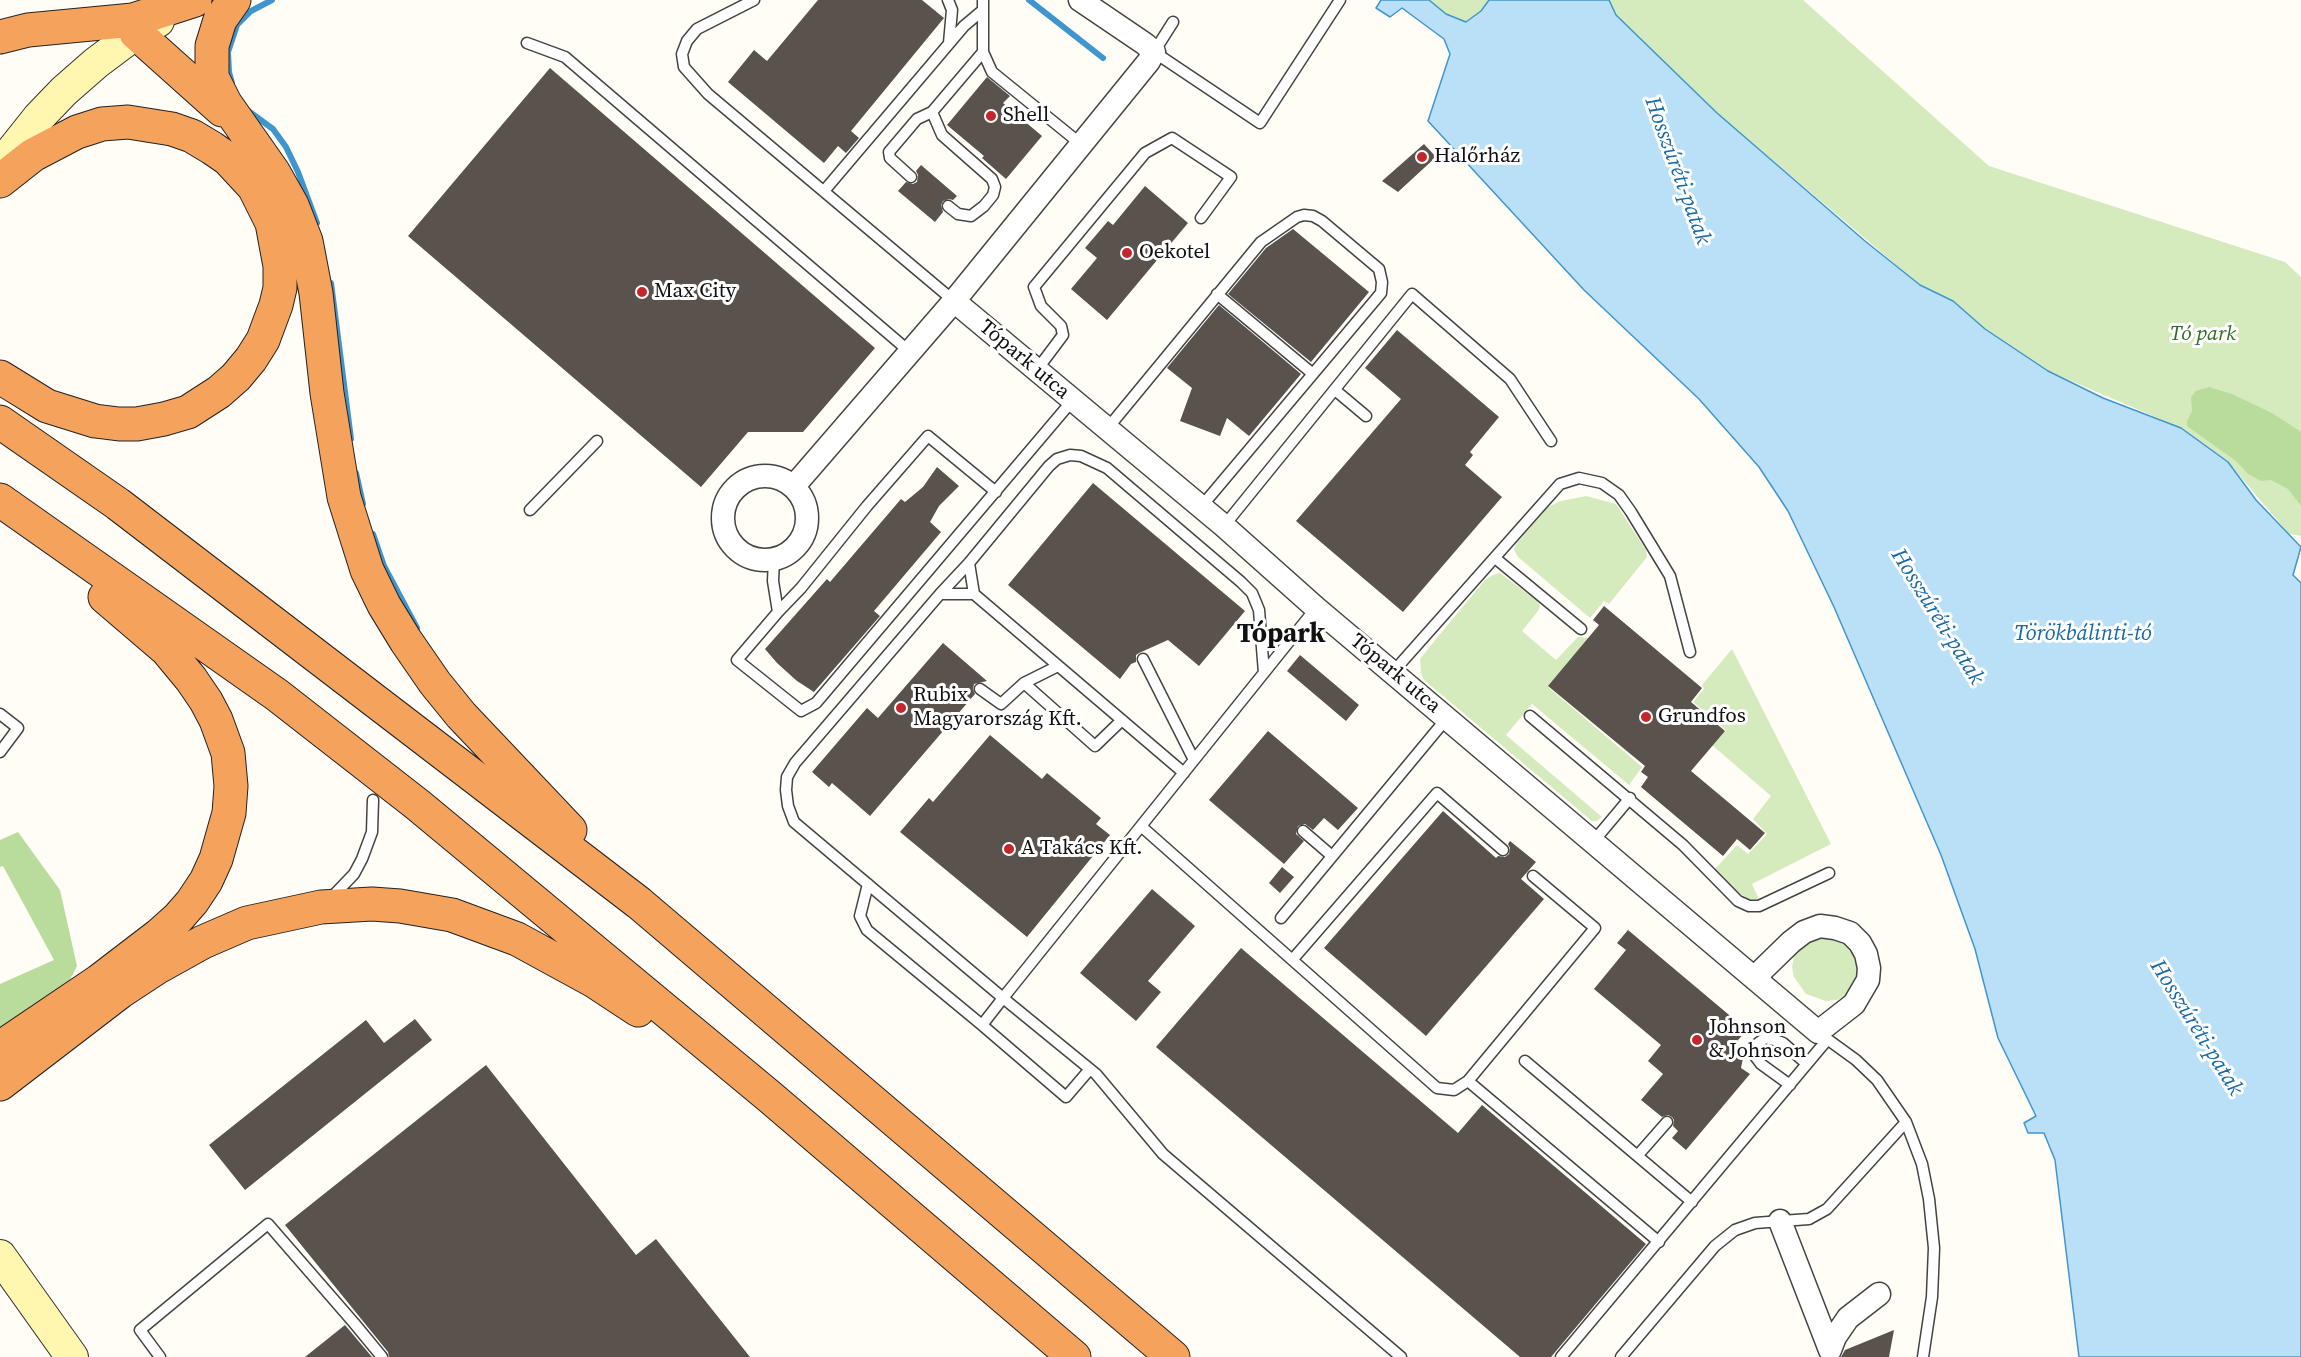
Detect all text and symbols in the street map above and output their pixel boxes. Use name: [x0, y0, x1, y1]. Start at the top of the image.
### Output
water label: Hosszúréti-patak: [1638, 94, 1716, 248]
place label: Shell: [1003, 103, 1049, 129]
marker: Shell: [984, 109, 998, 123]
place label: Halőrház: [1434, 144, 1520, 170]
marker: Halőrház: [1415, 150, 1429, 164]
place label: Oekotel: [1139, 240, 1210, 266]
marker: Oekotel: [1120, 246, 1134, 260]
place label: Max City: [654, 279, 736, 305]
marker: Max City: [635, 285, 649, 299]
street label: Tópark utca: [974, 315, 1074, 405]
park label: Tó park: [2170, 322, 2236, 348]
water label: Hosszúréti-patak: [1885, 544, 1989, 690]
district label: Tópark: [1237, 619, 1325, 651]
water label: Törökbálinti-tó: [2014, 621, 2152, 647]
street label: Tópark utca: [1345, 629, 1445, 719]
place label: Rubix Magyarország Kft.: [913, 683, 1082, 733]
marker: Rubix Magyarország Kft.: [894, 701, 908, 715]
place label: Grundfos: [1658, 704, 1746, 730]
marker: Grundfos: [1639, 710, 1653, 724]
place label: A Takács Kft.: [1021, 836, 1143, 862]
marker: A Takács Kft.: [1002, 842, 1016, 856]
water label: Hosszúréti-patak: [2144, 955, 2248, 1101]
place label: Johnson & Johnson: [1709, 1015, 1806, 1065]
marker: Johnson & Johnson: [1690, 1033, 1704, 1047]

